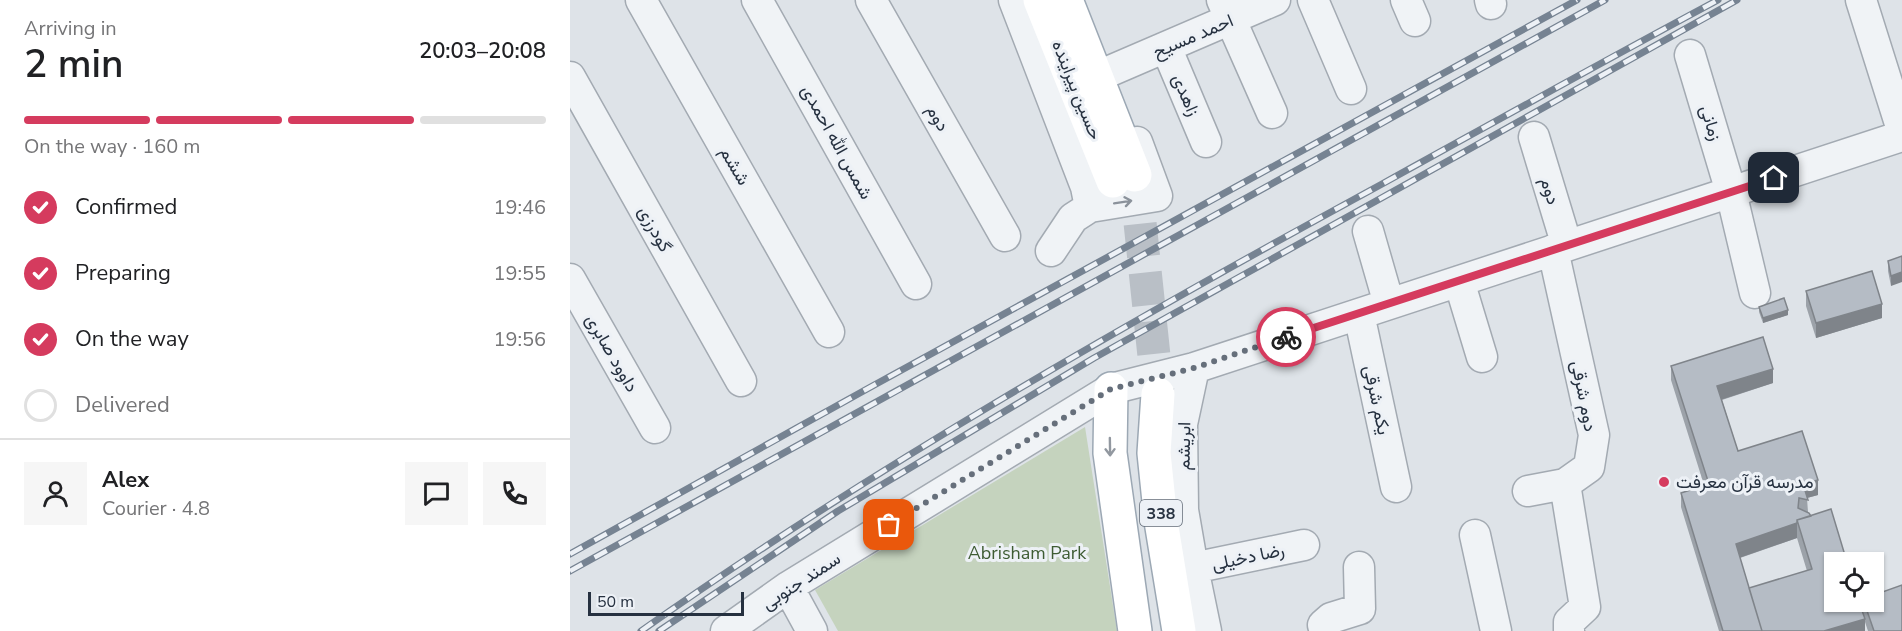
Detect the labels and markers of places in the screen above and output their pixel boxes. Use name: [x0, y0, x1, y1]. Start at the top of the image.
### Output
pin: [1748, 152, 1799, 203]
place label: مدرسه قرآن معرفت: [1676, 470, 1814, 494]
marker: مدرسه قرآن معرفت: [1657, 475, 1671, 489]
pin: [863, 499, 914, 550]

